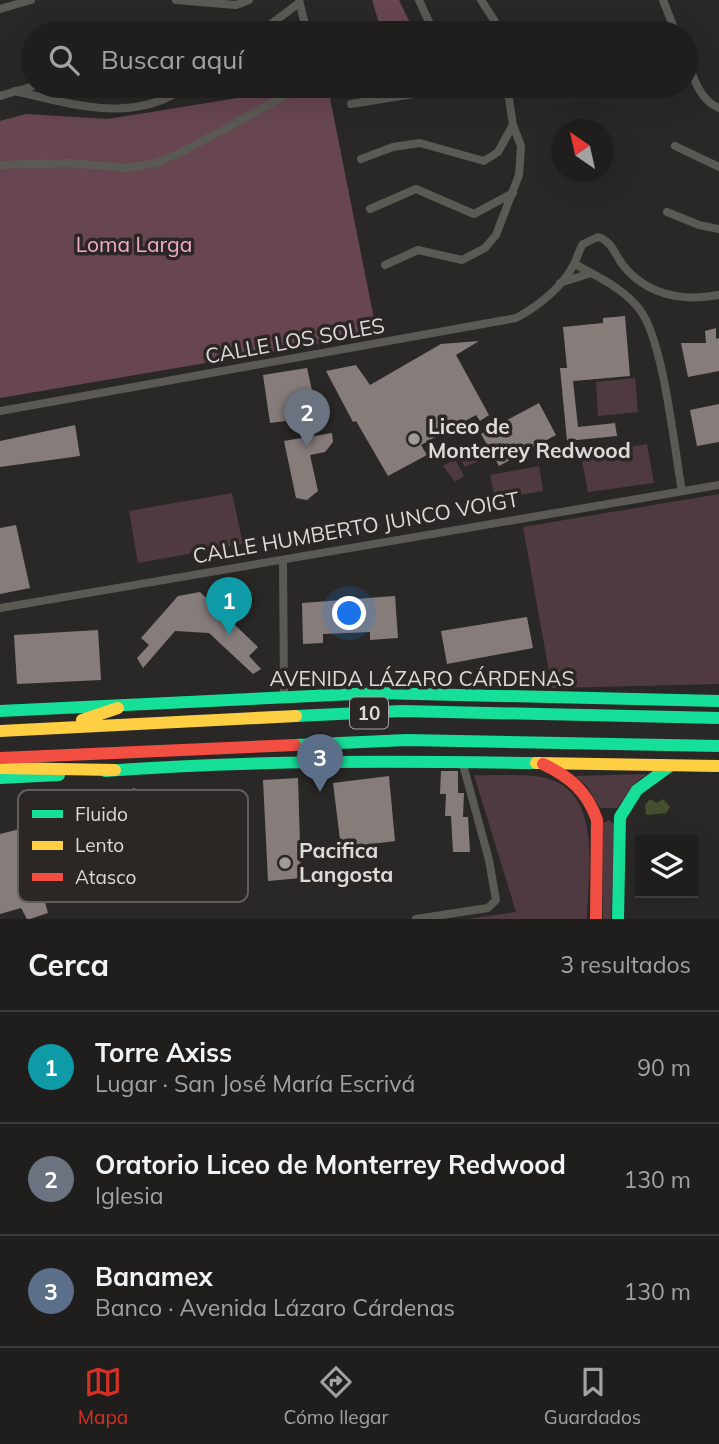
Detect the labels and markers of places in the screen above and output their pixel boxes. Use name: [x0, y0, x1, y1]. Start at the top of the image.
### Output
pin: 2: [284, 389, 330, 447]
place label: Liceo de Monterrey Redwood: [428, 413, 631, 463]
marker: Liceo de Monterrey Redwood: [406, 431, 422, 447]
pin: 1: [206, 577, 252, 635]
pin: 3: [297, 734, 343, 792]
place label: Pacifica Langosta: [299, 837, 393, 887]
marker: Pacifica Langosta: [277, 855, 293, 871]

